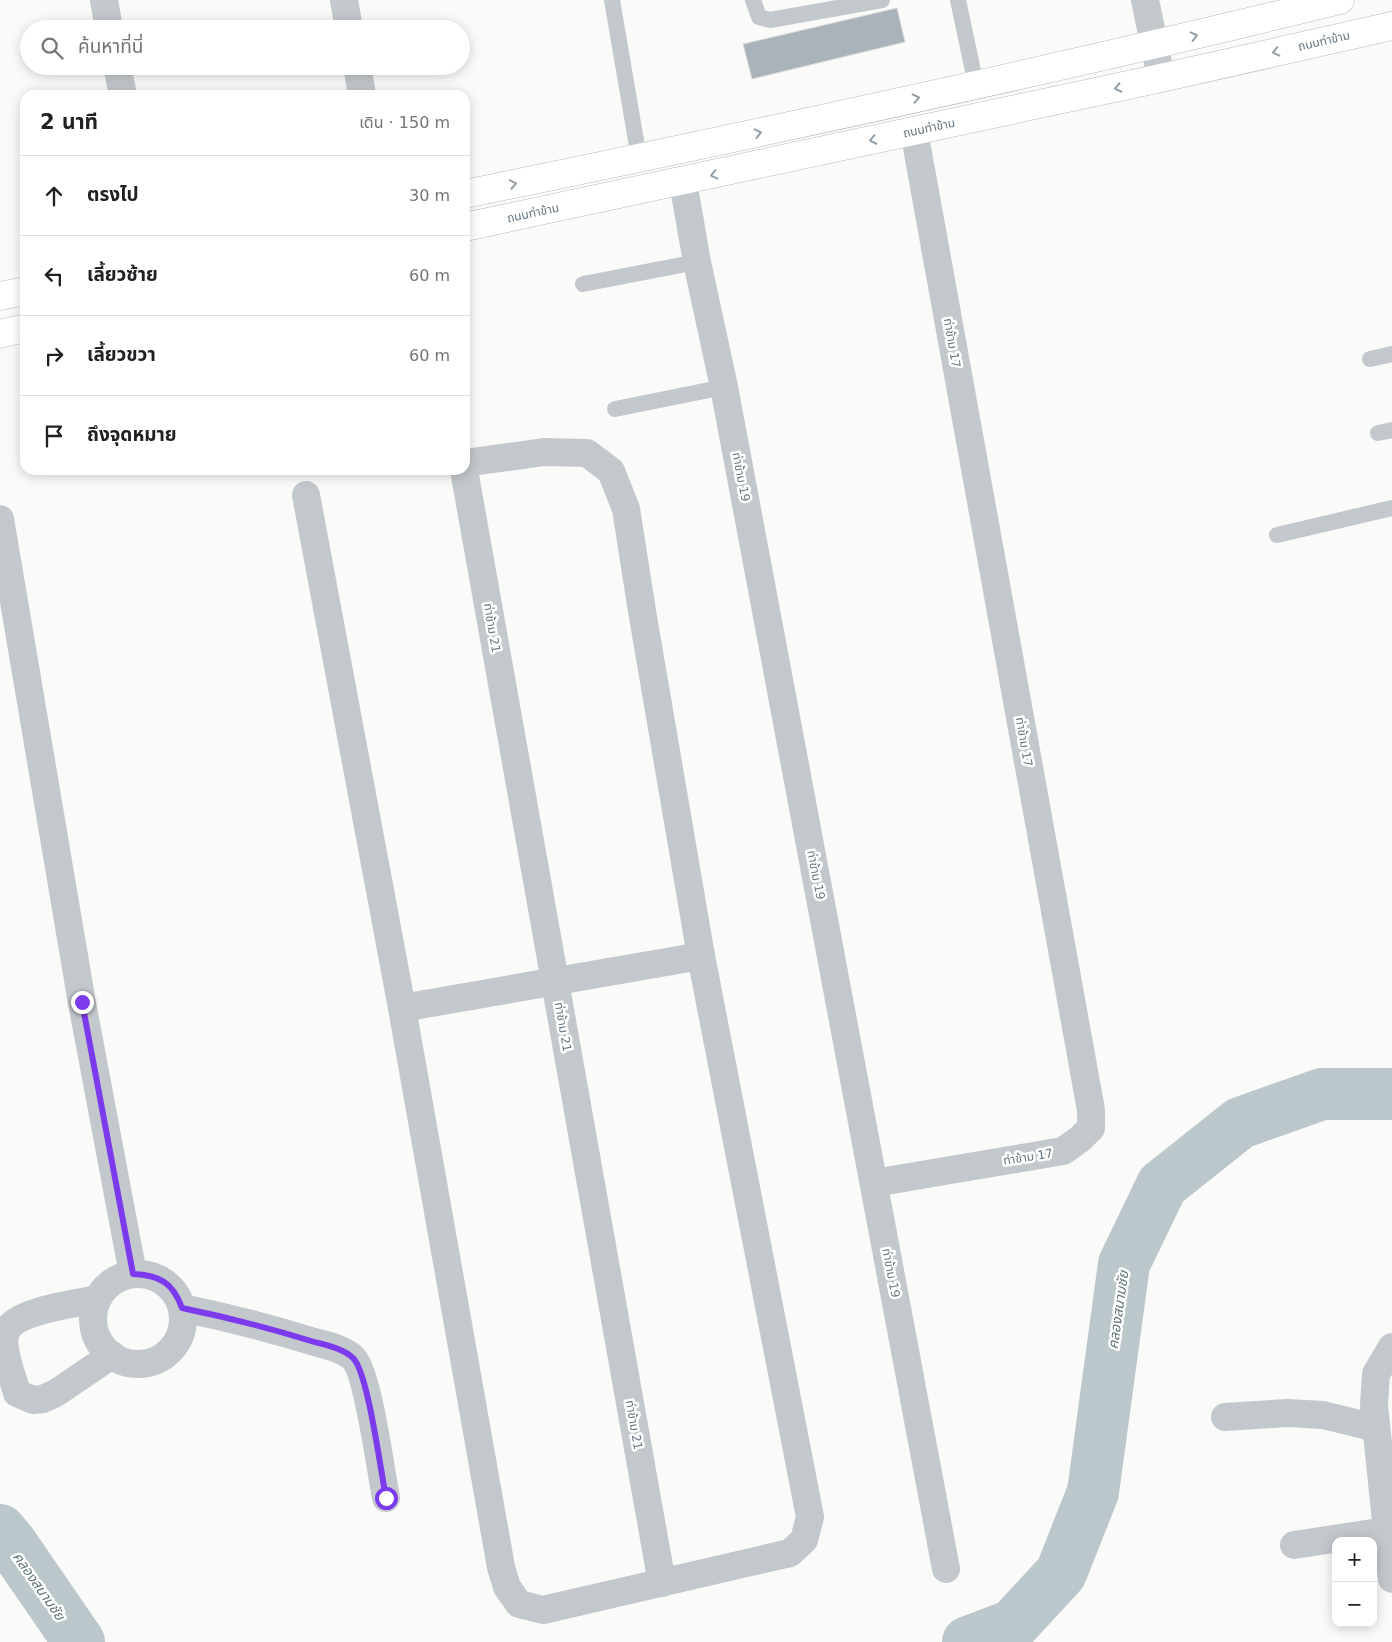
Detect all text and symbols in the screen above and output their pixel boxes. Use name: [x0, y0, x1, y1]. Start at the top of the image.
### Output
search box: [20, 20, 470, 75]
street label: ถนนท่าข้าม: [1297, 28, 1351, 54]
one-way arrow: [1190, 31, 1198, 41]
icon: search: [38, 34, 66, 62]
text: ค้นหาที่นี่: [78, 35, 143, 57]
one-way arrow: [1272, 46, 1281, 57]
one-way arrow: [1113, 82, 1122, 93]
one-way arrow: [912, 93, 921, 104]
text: 2 นาที: [40, 110, 98, 134]
text: เดิน · 150 m: [359, 113, 450, 132]
street label: ถนนท่าข้าม: [902, 116, 956, 140]
one-way arrow: [753, 128, 762, 139]
one-way arrow: [869, 134, 878, 145]
one-way arrow: [710, 169, 719, 180]
one-way arrow: [508, 179, 517, 190]
icon: ahead: [40, 182, 68, 210]
text: ตรงไป: [87, 183, 139, 205]
text: 30 m: [409, 186, 450, 205]
street label: ถนนท่าข้าม: [506, 201, 560, 225]
icon: left: [40, 262, 68, 290]
text: เลี้ยวซ้าย: [87, 263, 158, 285]
text: 60 m: [409, 266, 450, 285]
street label: ท่าข้าม 17: [941, 317, 963, 369]
icon: right: [40, 342, 68, 370]
text: เลี้ยวขวา: [87, 343, 156, 365]
text: 60 m: [409, 346, 450, 365]
icon: arrive: [40, 422, 68, 450]
text: ถึงจุดหมาย: [87, 423, 177, 445]
street label: ท่าข้าม 19: [729, 451, 753, 503]
street label: ท่าข้าม 21: [481, 602, 503, 654]
street label: ท่าข้าม 17: [1013, 716, 1035, 768]
street label: ท่าข้าม 19: [804, 849, 828, 901]
route end: [71, 991, 94, 1014]
street label: ท่าข้าม 21: [552, 1001, 574, 1053]
street label: ท่าข้าม 17: [1002, 1146, 1054, 1168]
street label: ท่าข้าม 19: [879, 1247, 903, 1299]
water label: คลองสนามชัย: [1105, 1268, 1132, 1350]
street label: ท่าข้าม 21: [623, 1399, 645, 1451]
route start: [375, 1487, 398, 1510]
map controls: [1332, 1537, 1377, 1627]
button: +: [1332, 1537, 1377, 1582]
water label: คลองสนามชัย: [10, 1549, 69, 1624]
button: −: [1332, 1582, 1377, 1627]

